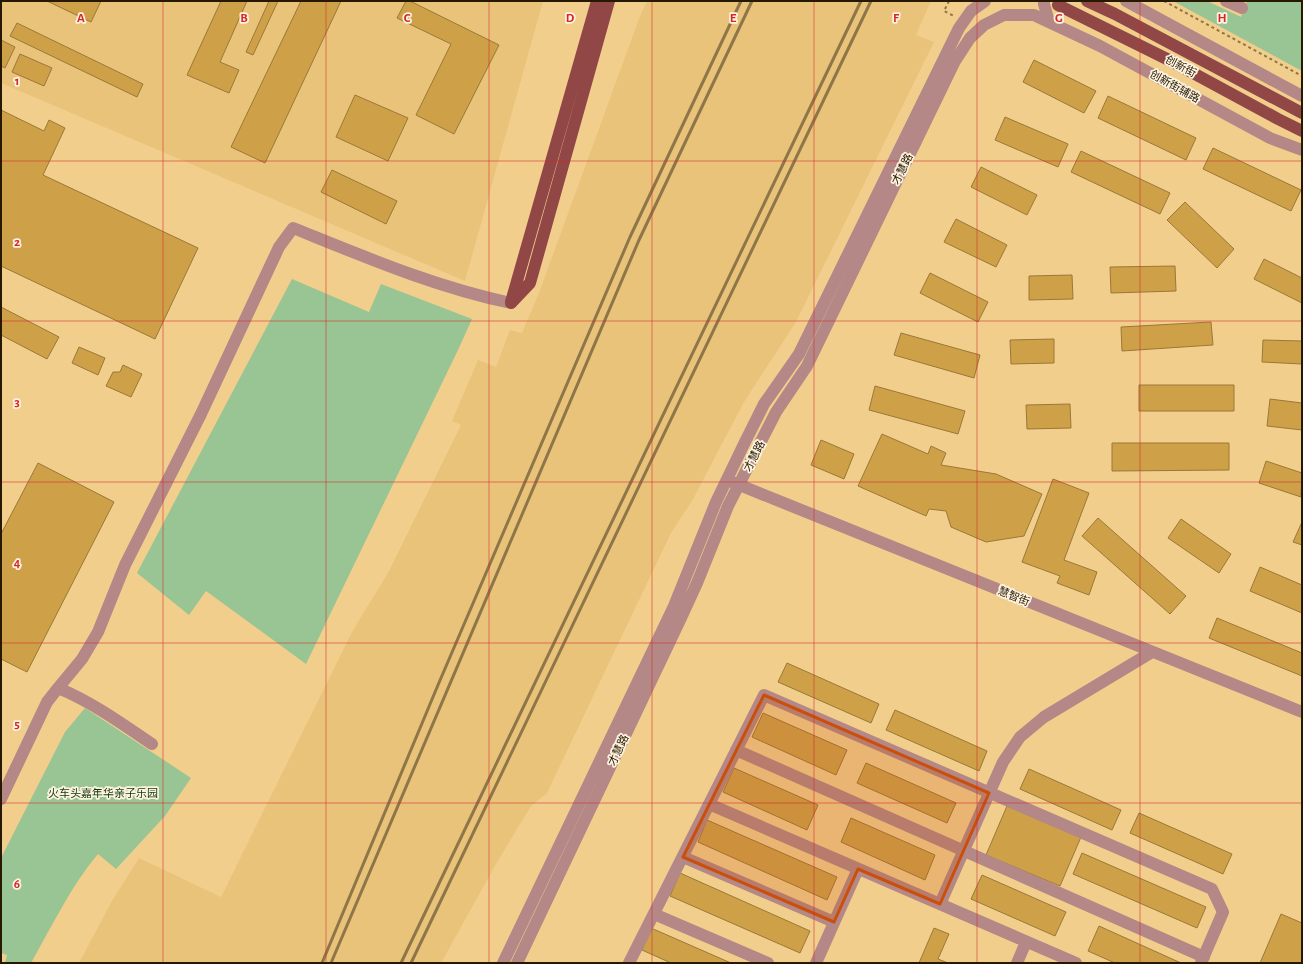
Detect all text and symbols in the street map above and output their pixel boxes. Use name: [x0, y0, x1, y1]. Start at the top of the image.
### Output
text: A: [77, 12, 85, 25]
text: B: [240, 12, 248, 25]
text: C: [404, 12, 411, 25]
text: D: [566, 12, 575, 25]
text: E: [730, 12, 737, 25]
text: F: [893, 12, 900, 25]
text: G: [1055, 12, 1063, 25]
text: H: [1217, 12, 1227, 25]
street label: 创新街: [1164, 53, 1198, 79]
street label: 创新街辅路: [1148, 67, 1202, 105]
text: 1: [15, 75, 19, 88]
street label: 才慧路: [889, 152, 915, 186]
text: 2: [14, 236, 20, 249]
text: 3: [14, 396, 20, 409]
street label: 才慧路: [741, 439, 767, 473]
text: 4: [14, 557, 21, 570]
street label: 慧智街: [996, 584, 1032, 608]
text: 5: [14, 718, 20, 731]
street label: 才慧路: [606, 733, 630, 767]
park label: 火车头嘉年华亲子乐园: [48, 787, 158, 799]
text: 6: [14, 878, 20, 891]

